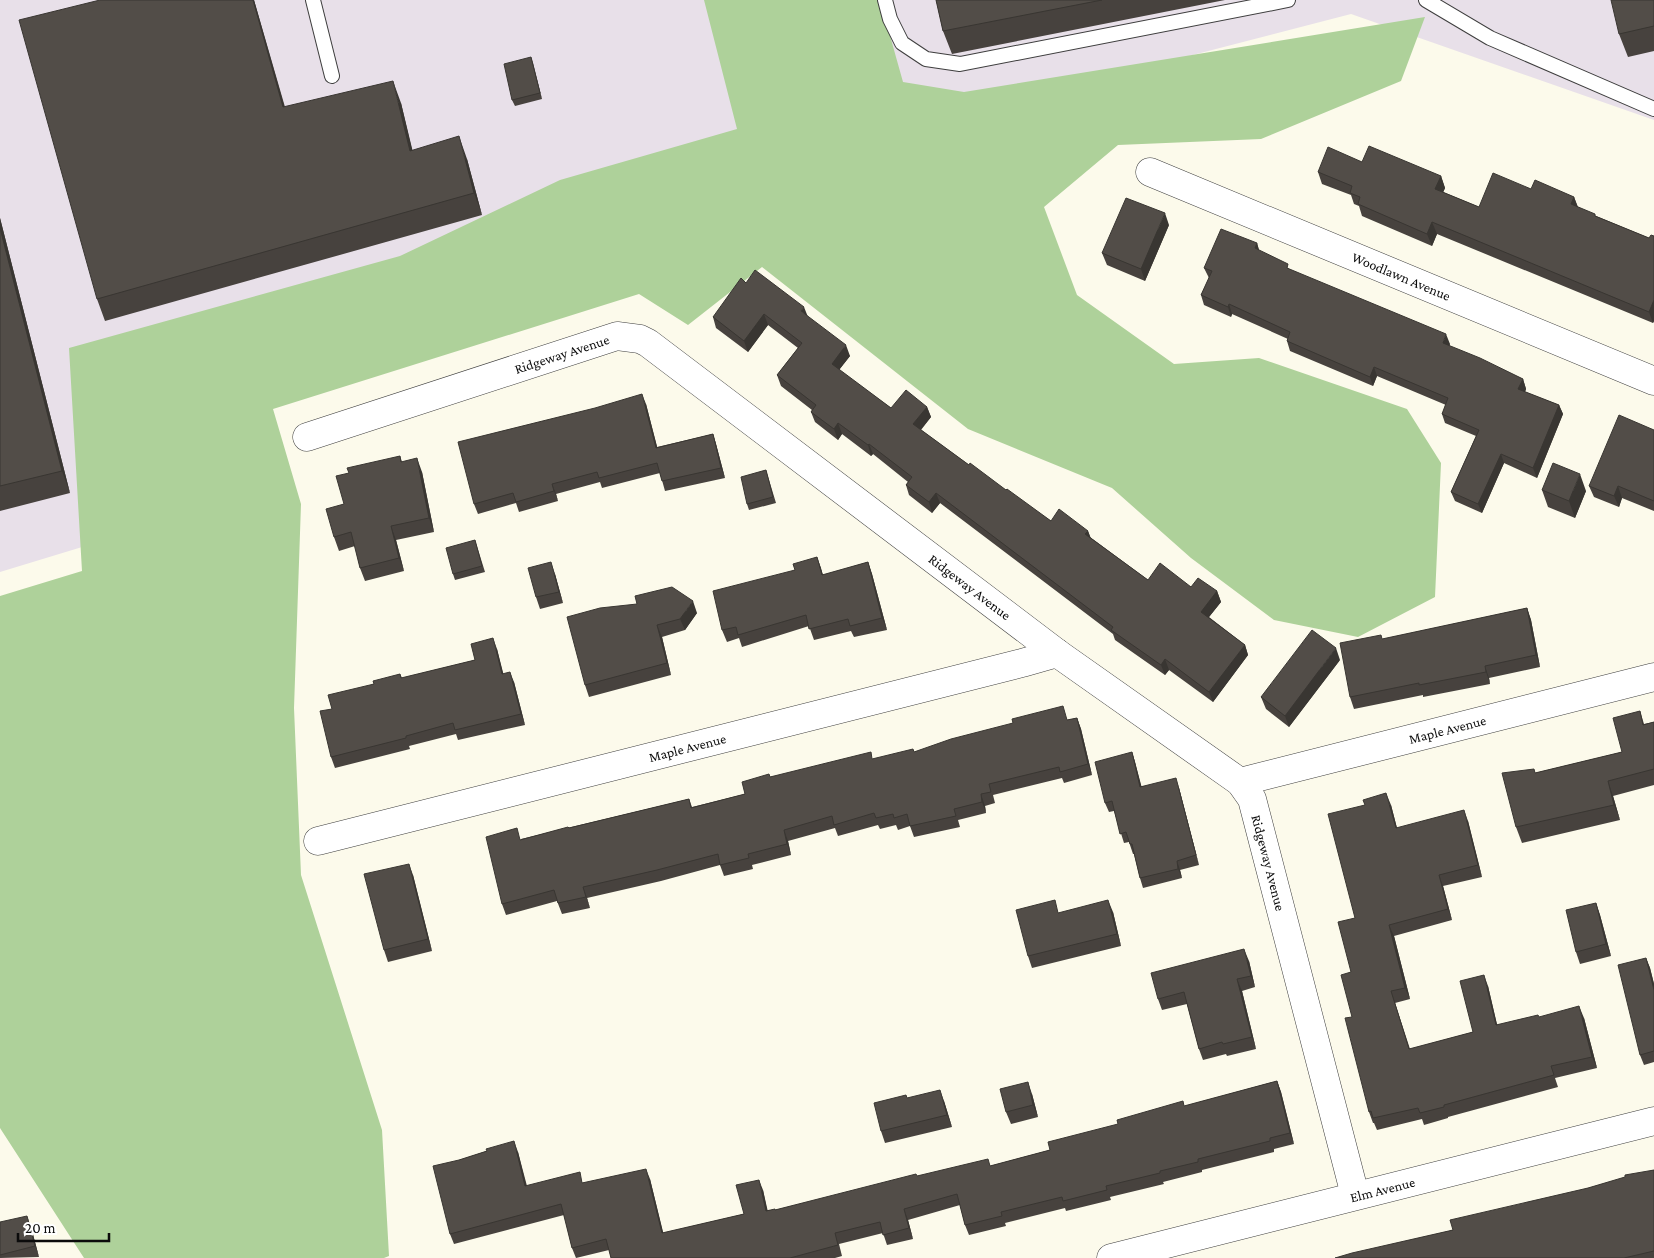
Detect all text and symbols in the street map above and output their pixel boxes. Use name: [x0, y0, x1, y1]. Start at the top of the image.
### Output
street label: Woodlawn Avenue: [1349, 249, 1453, 304]
street label: Ridgeway Avenue: [512, 331, 611, 377]
street label: Ridgeway Avenue: [926, 551, 1014, 623]
street label: Maple Avenue: [1407, 712, 1488, 747]
street label: Maple Avenue: [647, 730, 728, 765]
street label: Ridgeway Avenue: [1248, 813, 1289, 913]
street label: Elm Avenue: [1348, 1174, 1417, 1205]
scale bar: [18, 1210, 109, 1242]
text: 20 m: [25, 1220, 56, 1236]

